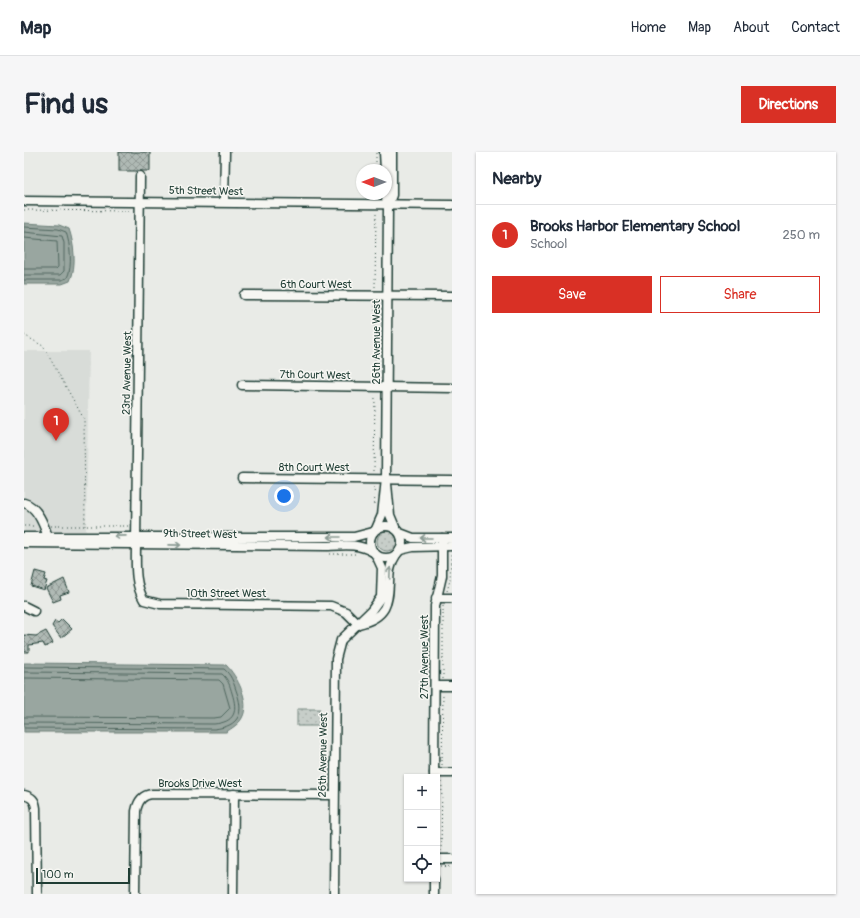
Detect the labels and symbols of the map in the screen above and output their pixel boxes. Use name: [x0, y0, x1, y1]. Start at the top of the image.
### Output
north arrow: [356, 164, 392, 200]
street label: 5th Street West: [169, 184, 244, 198]
street label: 6th Court West: [280, 278, 352, 291]
street label: 26th Avenue West: [370, 299, 383, 384]
street label: 23rd Avenue West: [120, 330, 134, 415]
street label: 7th Court West: [279, 368, 351, 382]
pin: 1: [43, 408, 69, 441]
street label: 8th Court West: [279, 461, 350, 474]
your location: [274, 486, 294, 506]
street label: 9th Street West: [163, 527, 238, 541]
one-way arrow: [114, 533, 127, 540]
one-way arrow: [328, 533, 341, 541]
one-way arrow: [420, 534, 433, 542]
one-way arrow: [168, 541, 181, 548]
one-way arrow: [386, 567, 394, 580]
street label: 10th Street West: [186, 587, 267, 600]
street label: 27th Avenue West: [418, 614, 431, 699]
street label: 26th Avenue West: [316, 712, 330, 798]
street label: Brooks Drive West: [158, 777, 242, 790]
scale bar: [36, 866, 130, 885]

